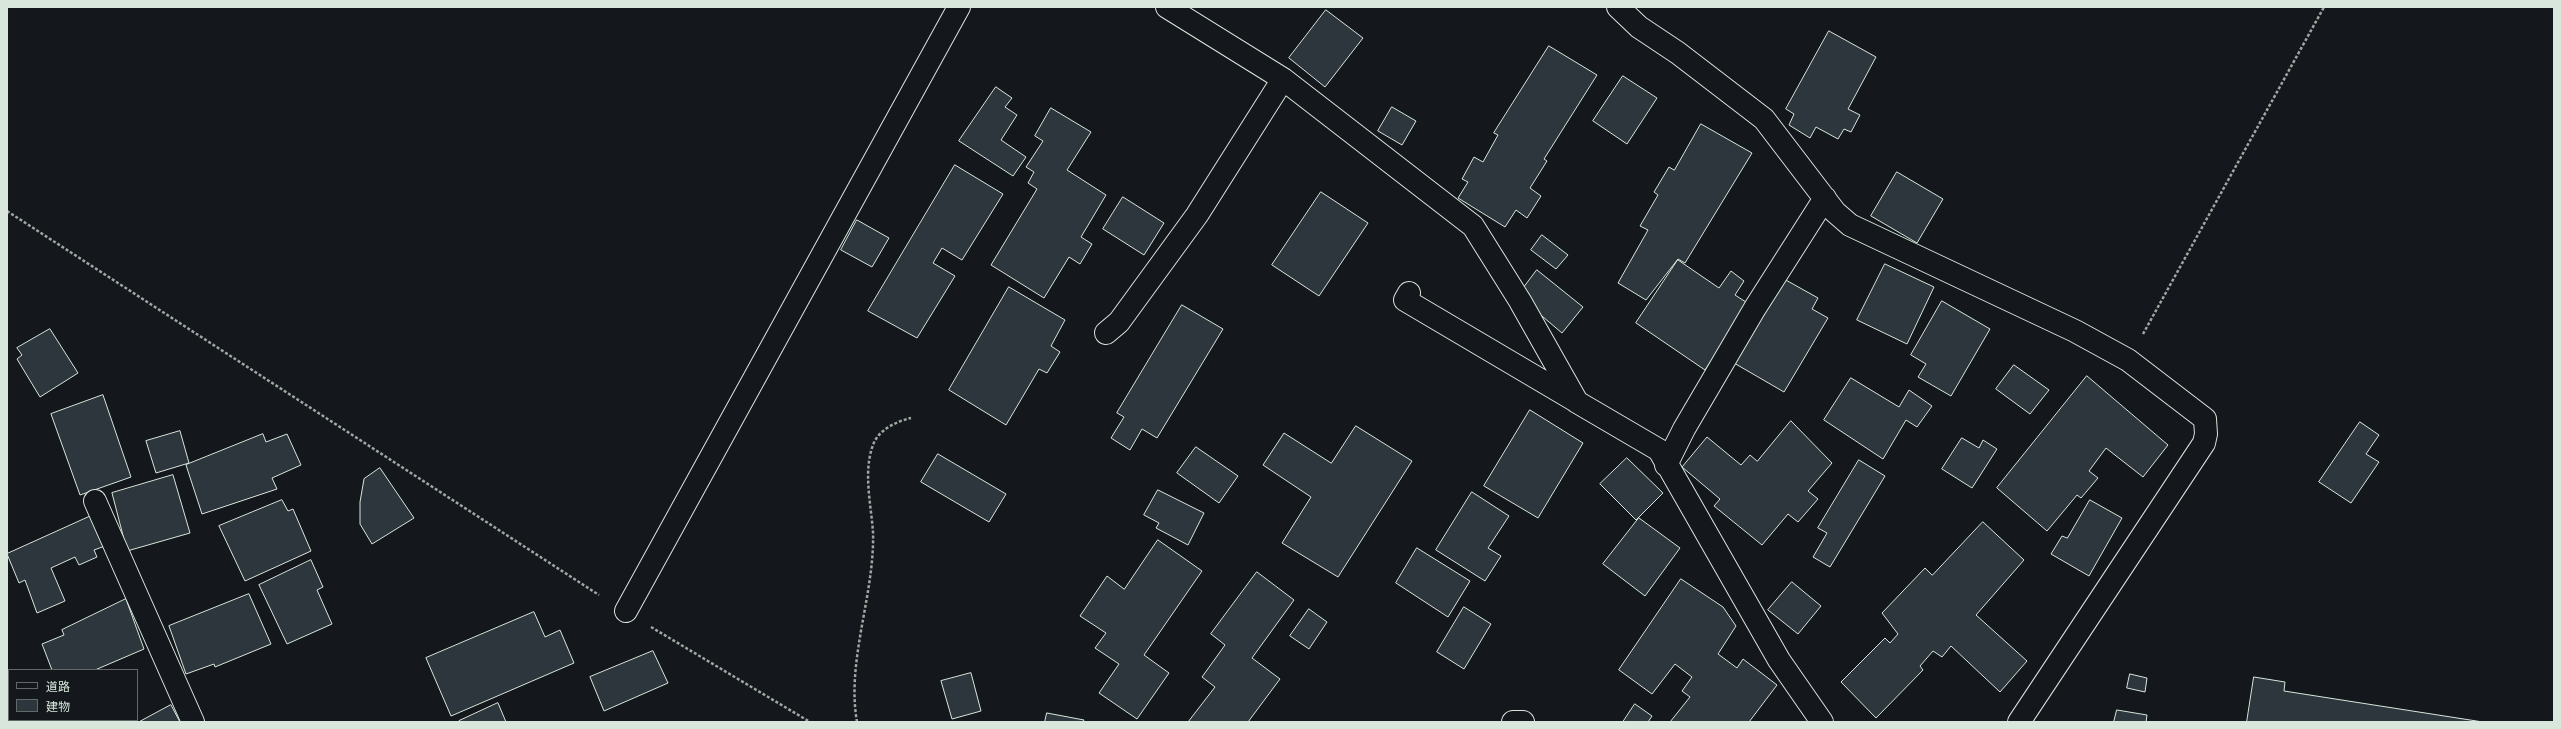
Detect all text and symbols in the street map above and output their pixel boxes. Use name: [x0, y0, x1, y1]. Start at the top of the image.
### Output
legend: [8, 669, 138, 721]
text: 道路: [46, 680, 70, 694]
text: 建物: [46, 700, 70, 714]

